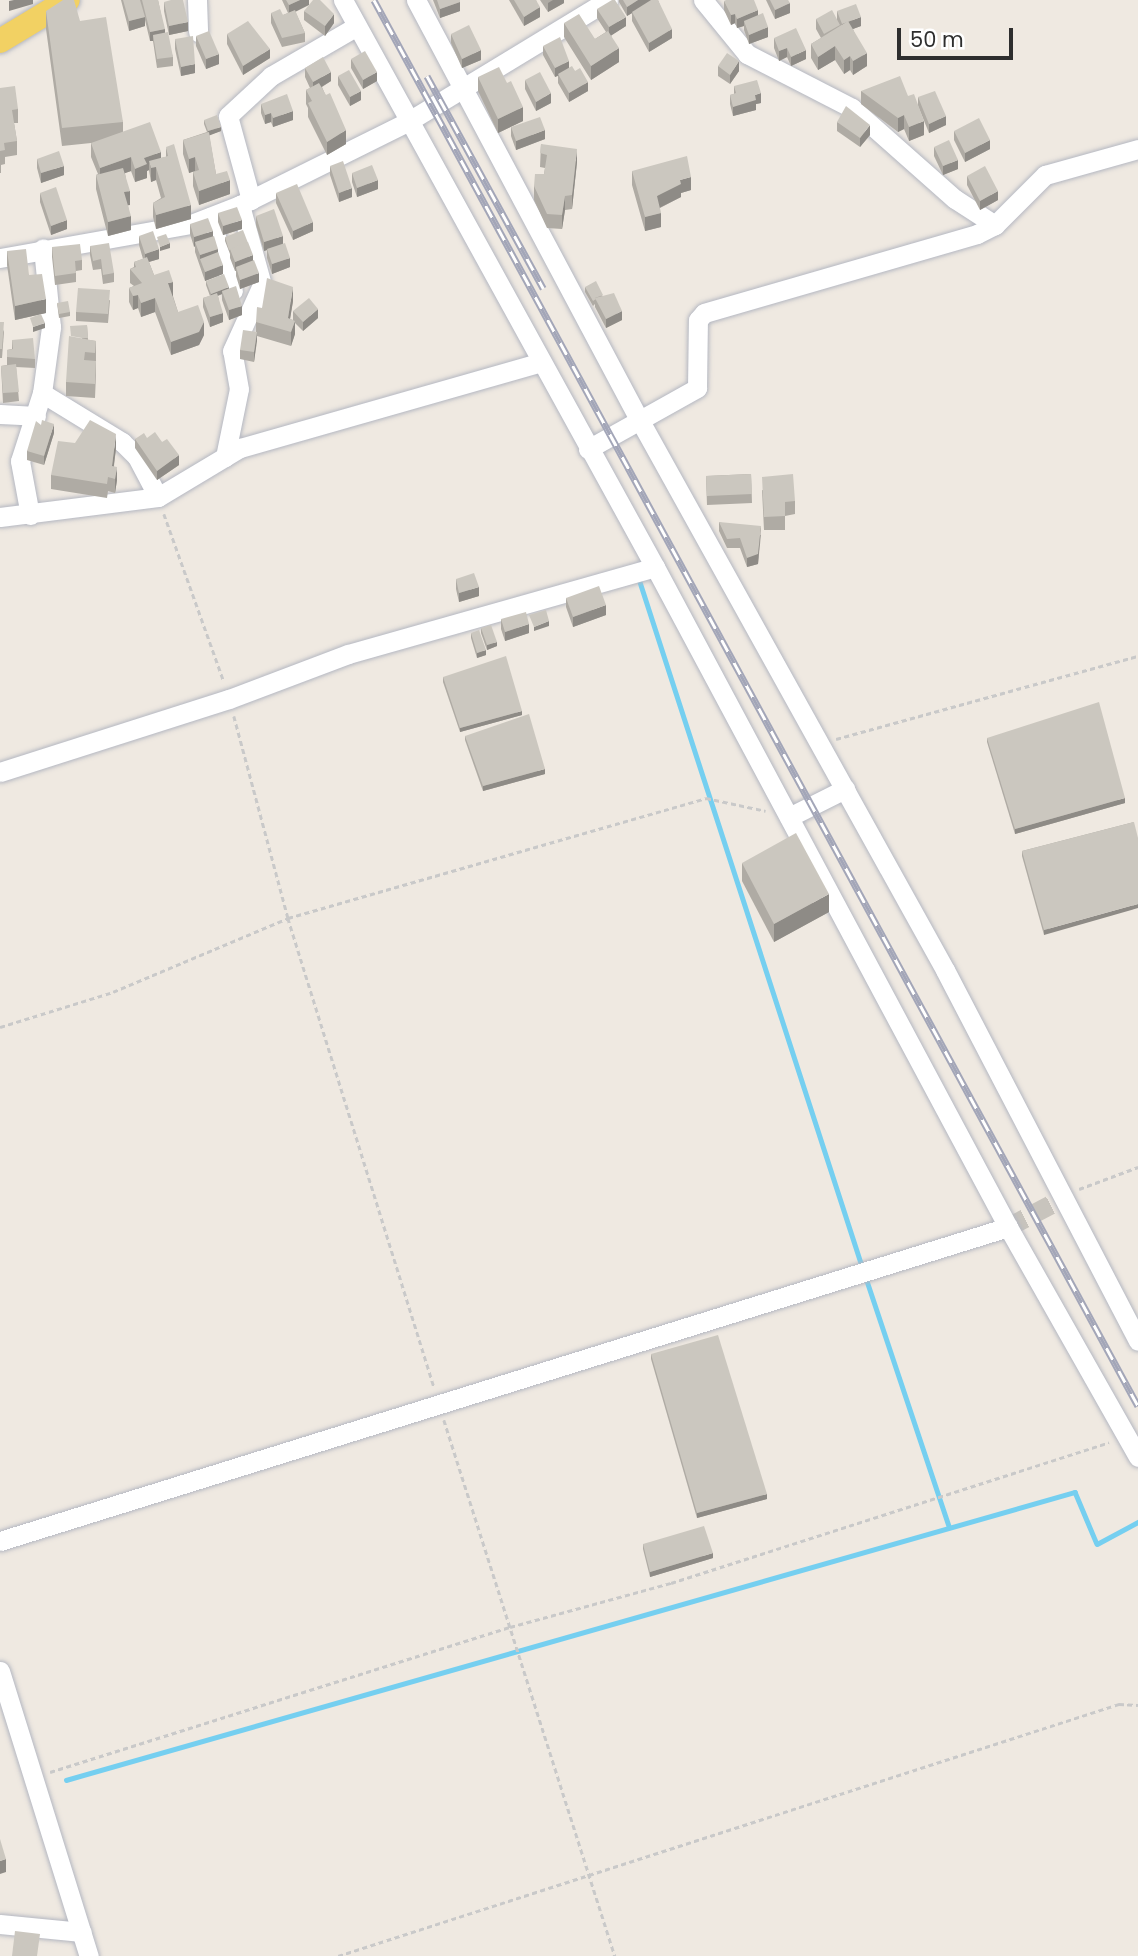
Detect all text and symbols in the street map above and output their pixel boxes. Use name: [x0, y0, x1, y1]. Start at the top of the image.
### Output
scale bar: [900, 14, 1016, 58]
text: 50 m: [910, 25, 964, 54]

